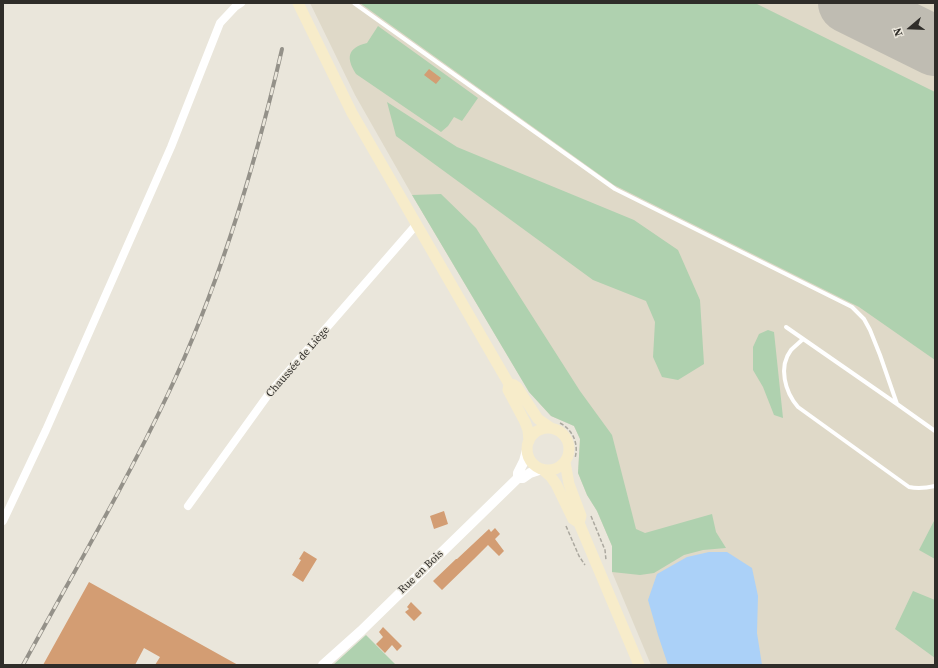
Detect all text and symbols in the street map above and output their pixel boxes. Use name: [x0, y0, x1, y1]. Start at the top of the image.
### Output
north arrow: [890, 8, 930, 48]
text: N: [890, 26, 907, 38]
street label: Chaussée de Liège: [264, 324, 332, 400]
street label: Rue en Bois: [396, 547, 446, 597]

